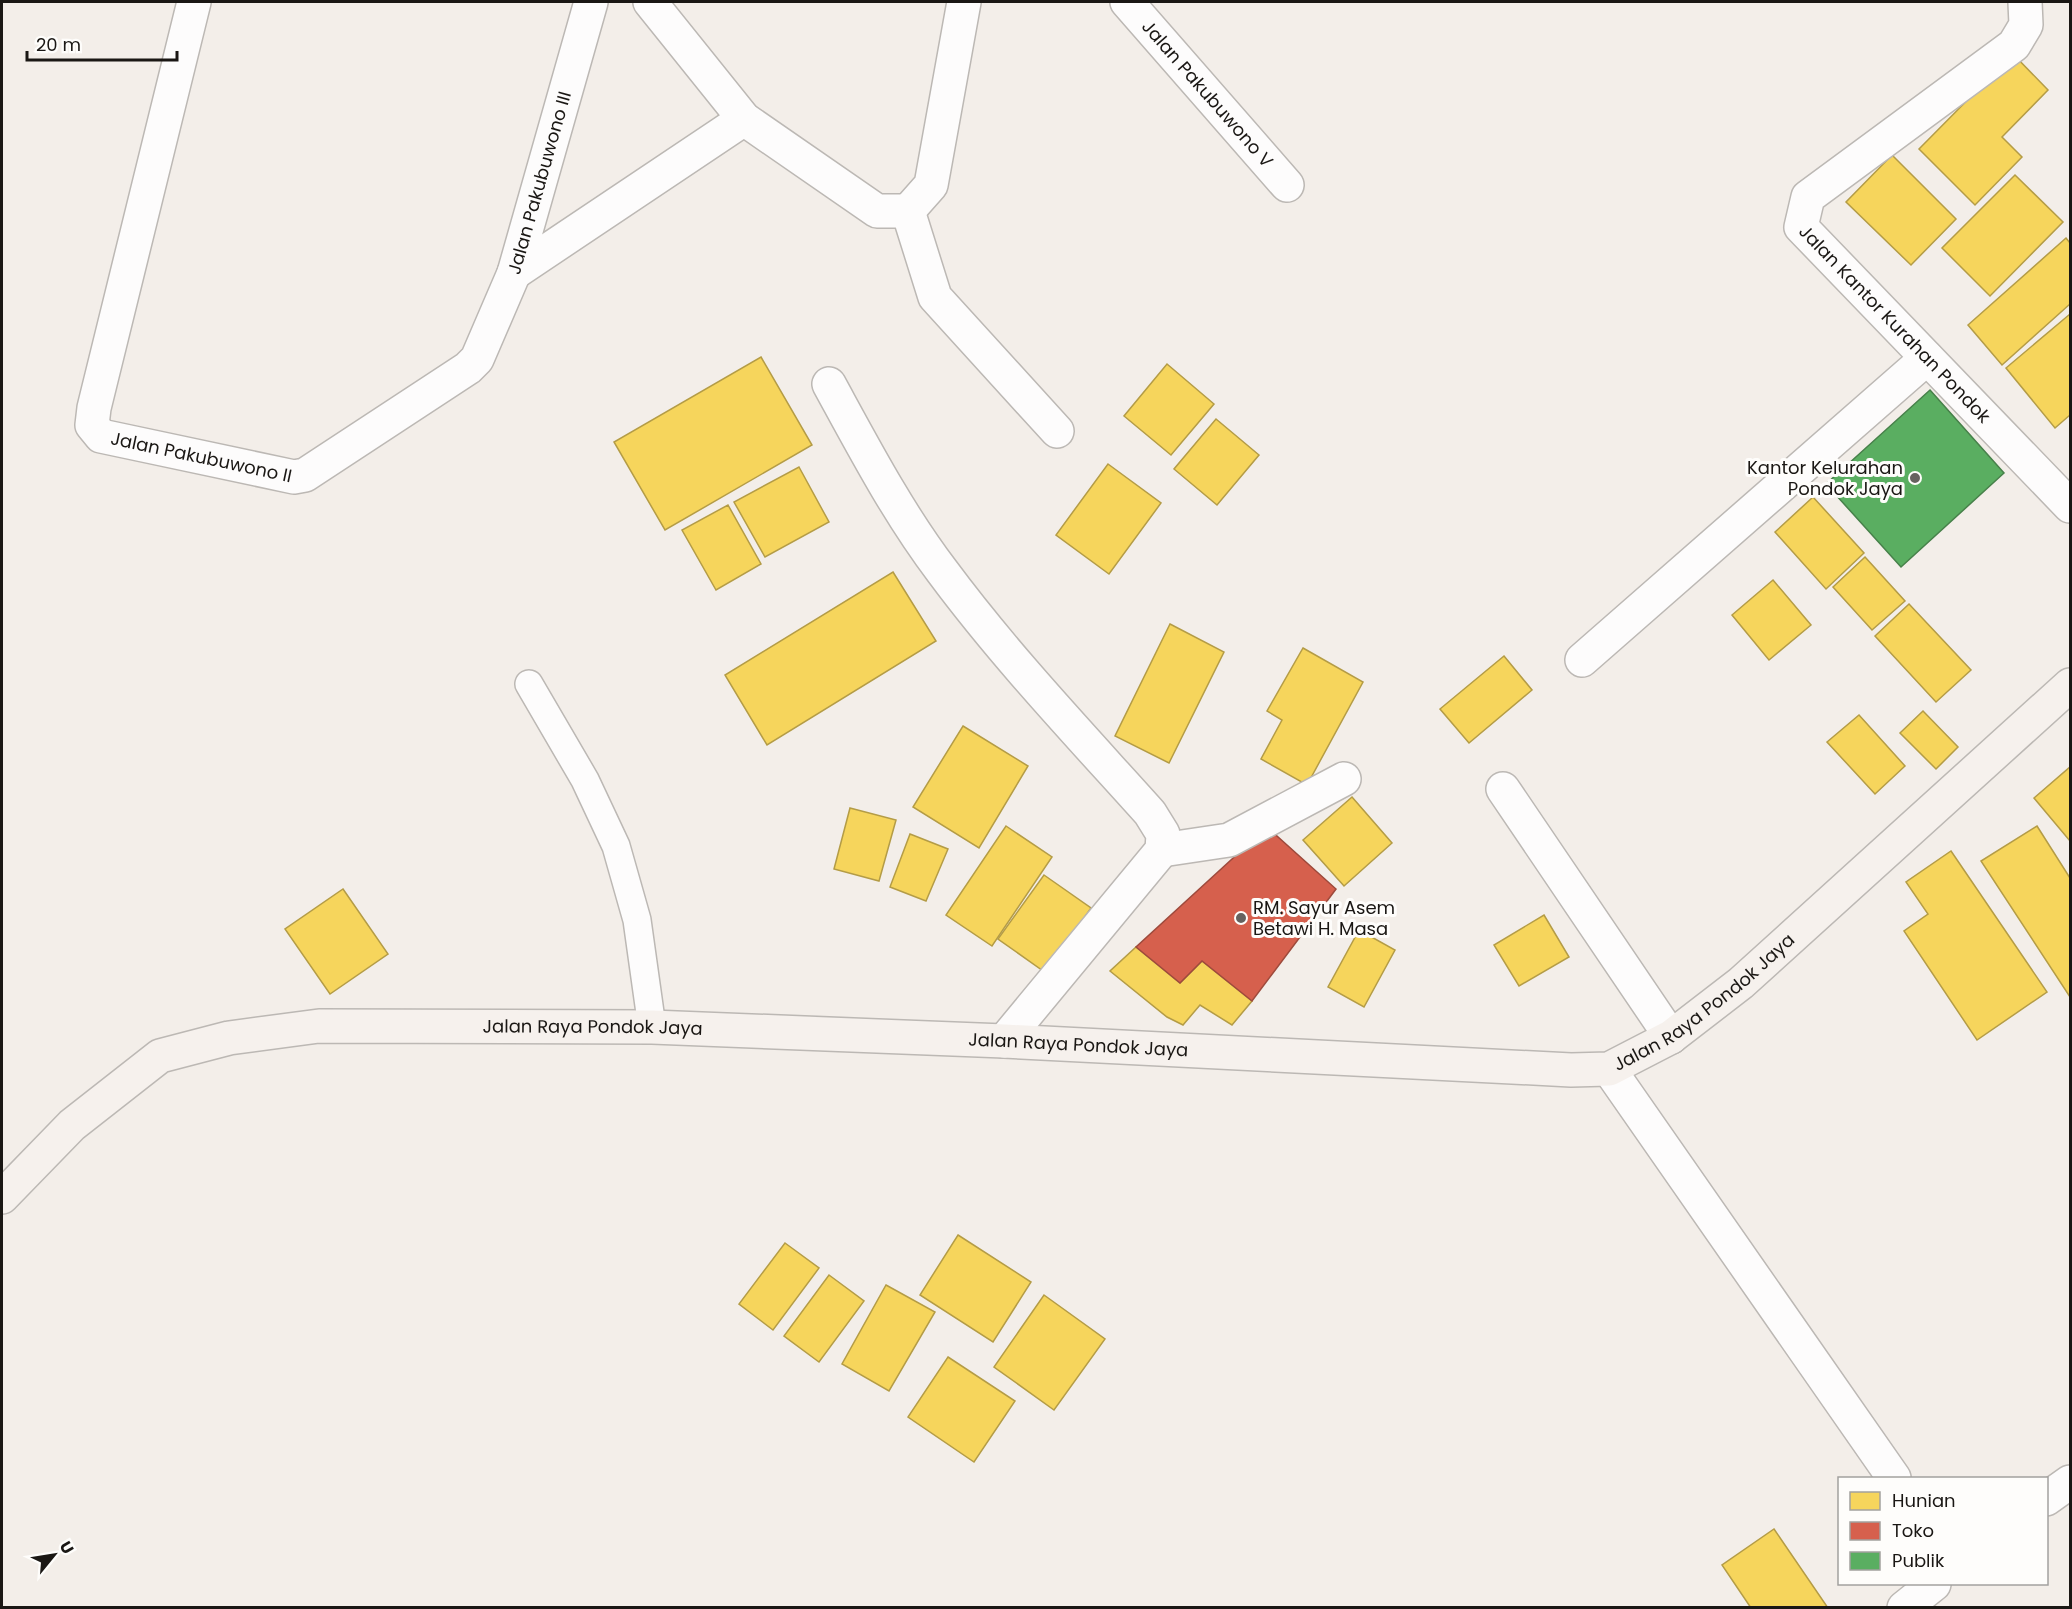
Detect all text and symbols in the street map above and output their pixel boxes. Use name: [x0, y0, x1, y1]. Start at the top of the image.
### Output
street label: Jalan Pakubuwono V: [1136, 14, 1279, 173]
scale bar: [27, 24, 177, 62]
text: 20 m: [36, 32, 81, 57]
street label: Jalan Pakubuwono III: [501, 88, 577, 277]
street label: Jalan Kantor Kurahan Pondok: [1793, 219, 1997, 429]
street label: Jalan Pakubuwono II: [108, 425, 294, 488]
place label: Kantor Kelurahan Pondok Jaya: [1747, 455, 1903, 501]
marker: Kantor Kelurahan Pondok Jaya: [1908, 471, 1922, 485]
place label: RM. Sayur Asem Betawi H. Masa: [1253, 895, 1395, 941]
marker: RM. Sayur Asem Betawi H. Masa: [1234, 911, 1248, 925]
street label: Jalan Raya Pondok Jaya: [1609, 927, 1800, 1077]
street label: Jalan Raya Pondok Jaya: [482, 1013, 703, 1041]
street label: Jalan Raya Pondok Jaya: [968, 1027, 1189, 1062]
legend: [1838, 1477, 2048, 1585]
text: Hunian: [1892, 1488, 1956, 1513]
text: Toko: [1892, 1518, 1934, 1543]
north arrow: [24, 1525, 84, 1585]
text: U: [54, 1537, 79, 1558]
text: Publik: [1892, 1548, 1945, 1573]

